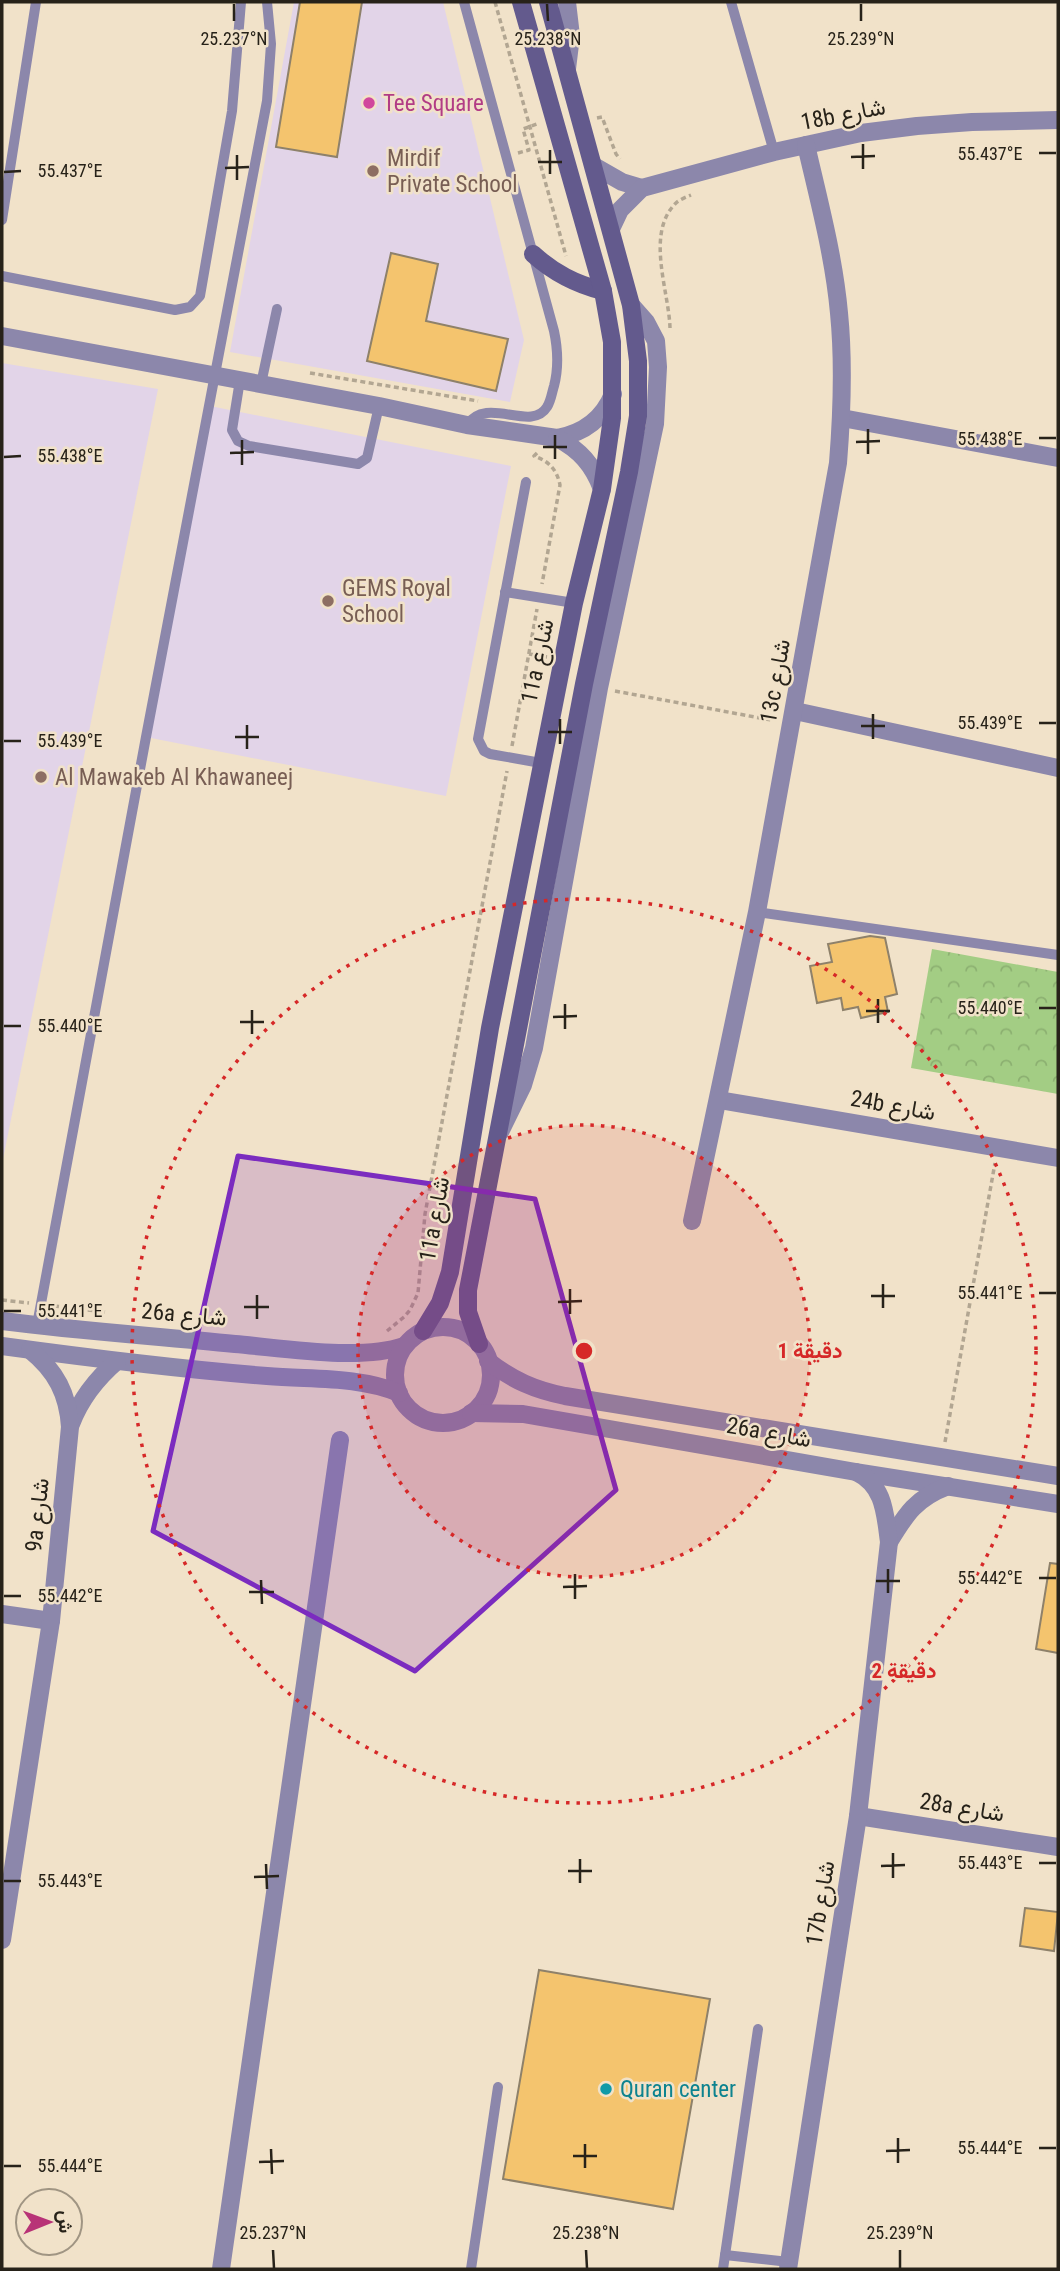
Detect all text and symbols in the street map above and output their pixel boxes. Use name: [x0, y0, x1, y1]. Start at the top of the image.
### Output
text: 25.237°N: [200, 28, 268, 49]
text: 25.238°N: [514, 28, 582, 49]
text: 25.239°N: [827, 28, 895, 49]
place label: Tee Square: [383, 90, 484, 117]
street label: 18b شارع: [799, 93, 888, 138]
marker: Tee Square: [361, 95, 377, 111]
text: 55.437°E: [958, 143, 1022, 164]
place label: Mirdif Private School: [387, 145, 518, 198]
text: 55.437°E: [38, 160, 102, 181]
marker: Mirdif Private School: [365, 163, 381, 179]
text: 55.438°E: [958, 428, 1022, 449]
text: 55.438°E: [38, 445, 102, 466]
place label: GEMS Royal School: [342, 575, 451, 628]
marker: GEMS Royal School: [320, 593, 336, 609]
street label: 11a شارع: [515, 617, 562, 706]
street label: 13c شارع: [755, 637, 798, 726]
text: 55.439°E: [958, 712, 1022, 733]
text: 55.439°E: [38, 730, 102, 751]
place label: Al Mawakeb Al Khawaneej: [55, 764, 293, 791]
marker: Al Mawakeb Al Khawaneej: [33, 769, 49, 785]
text: 55.440°E: [958, 997, 1022, 1018]
text: 55.440°E: [38, 1015, 102, 1036]
street label: 24b شارع: [848, 1085, 937, 1128]
street label: 11a شارع: [414, 1175, 457, 1264]
text: 55.441°E: [958, 1282, 1022, 1303]
street label: 26a شارع: [140, 1297, 228, 1334]
text: 55.441°E: [38, 1300, 102, 1321]
centre of rings: [572, 1339, 596, 1363]
text: 1 دقيقة: [778, 1339, 842, 1363]
street label: 26a شارع: [724, 1412, 813, 1455]
street label: 9a شارع: [20, 1477, 57, 1553]
text: 55.442°E: [958, 1567, 1022, 1588]
text: 55.442°E: [38, 1585, 102, 1606]
text: 2 دقيقة: [872, 1659, 936, 1683]
street label: 28a شارع: [917, 1787, 1006, 1829]
text: 55.443°E: [958, 1852, 1022, 1873]
street label: 17b شارع: [800, 1859, 842, 1948]
text: 55.443°E: [38, 1870, 102, 1891]
place label: Quran center: [620, 2076, 736, 2103]
marker: Quran center: [598, 2081, 614, 2097]
text: 55.444°E: [958, 2137, 1022, 2158]
text: 55.444°E: [38, 2155, 102, 2176]
north arrow: [14, 2187, 84, 2257]
text: ش: [54, 2210, 77, 2233]
text: 25.237°N: [239, 2222, 307, 2243]
text: 25.238°N: [552, 2222, 620, 2243]
text: 25.239°N: [866, 2222, 934, 2243]

